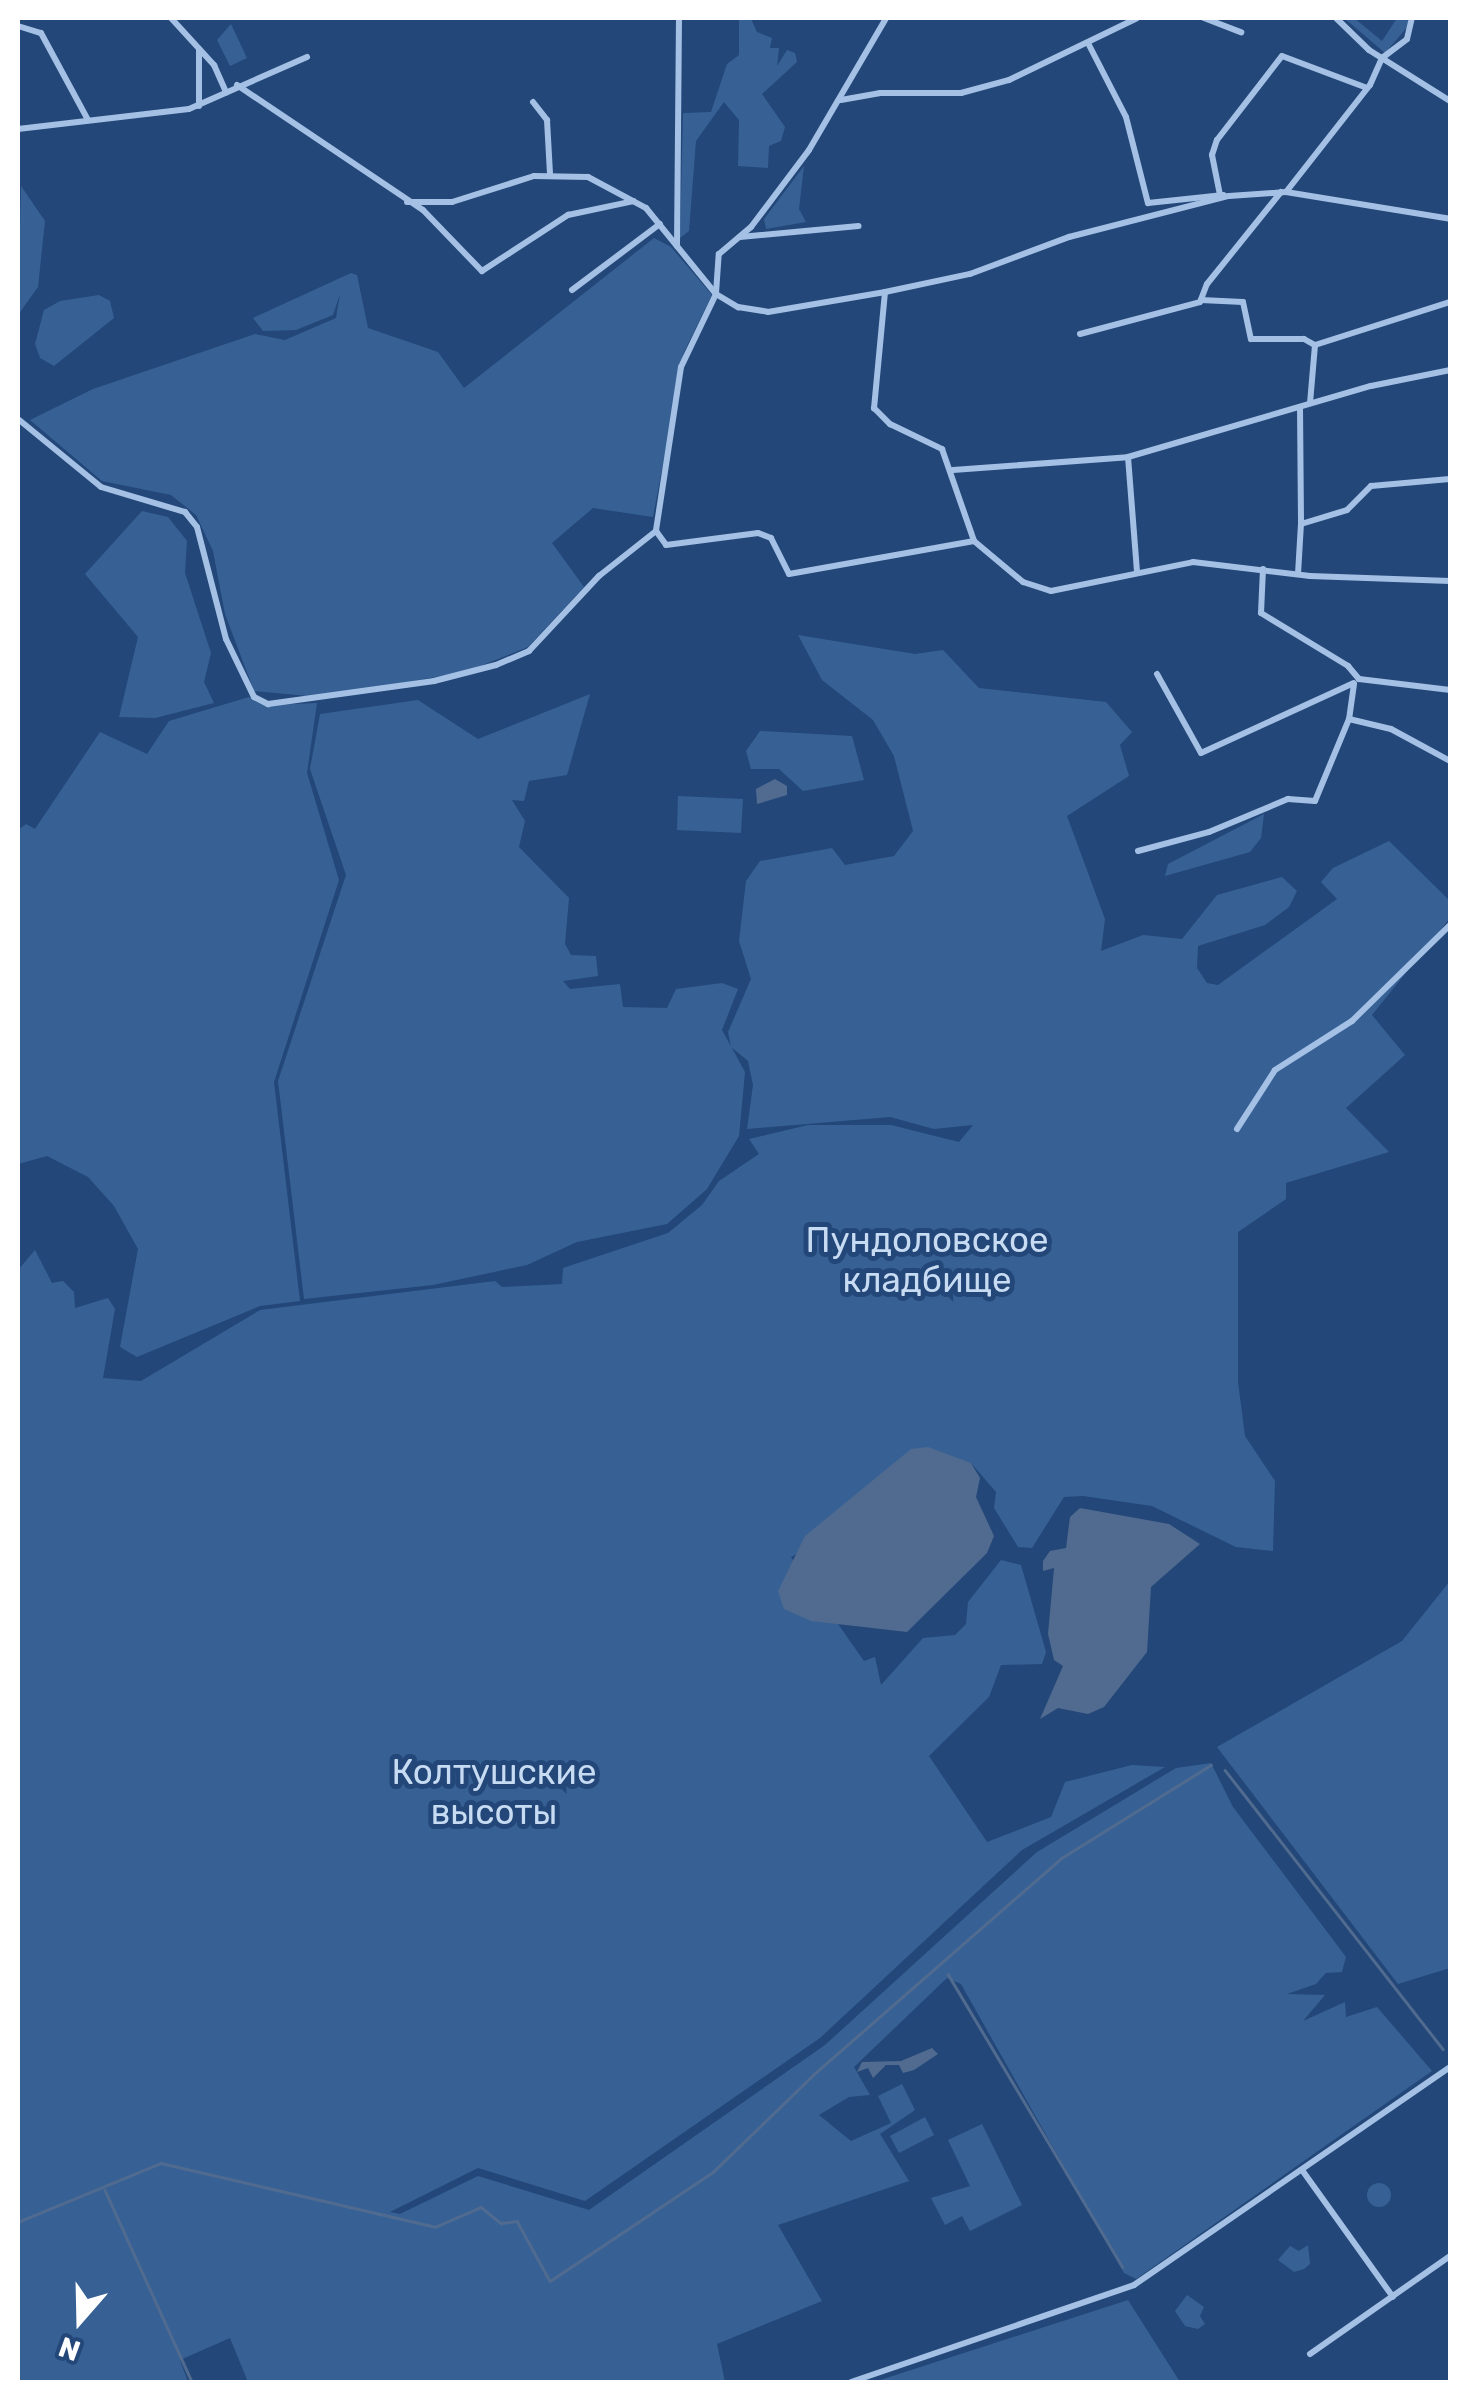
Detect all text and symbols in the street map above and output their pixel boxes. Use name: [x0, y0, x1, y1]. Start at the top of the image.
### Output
park label: Пундоловское кладбище: [805, 1219, 1049, 1301]
park label: Колтушские высоты: [391, 1751, 597, 1833]
north arrow: [30, 2270, 130, 2370]
text: N: [54, 2330, 85, 2368]

